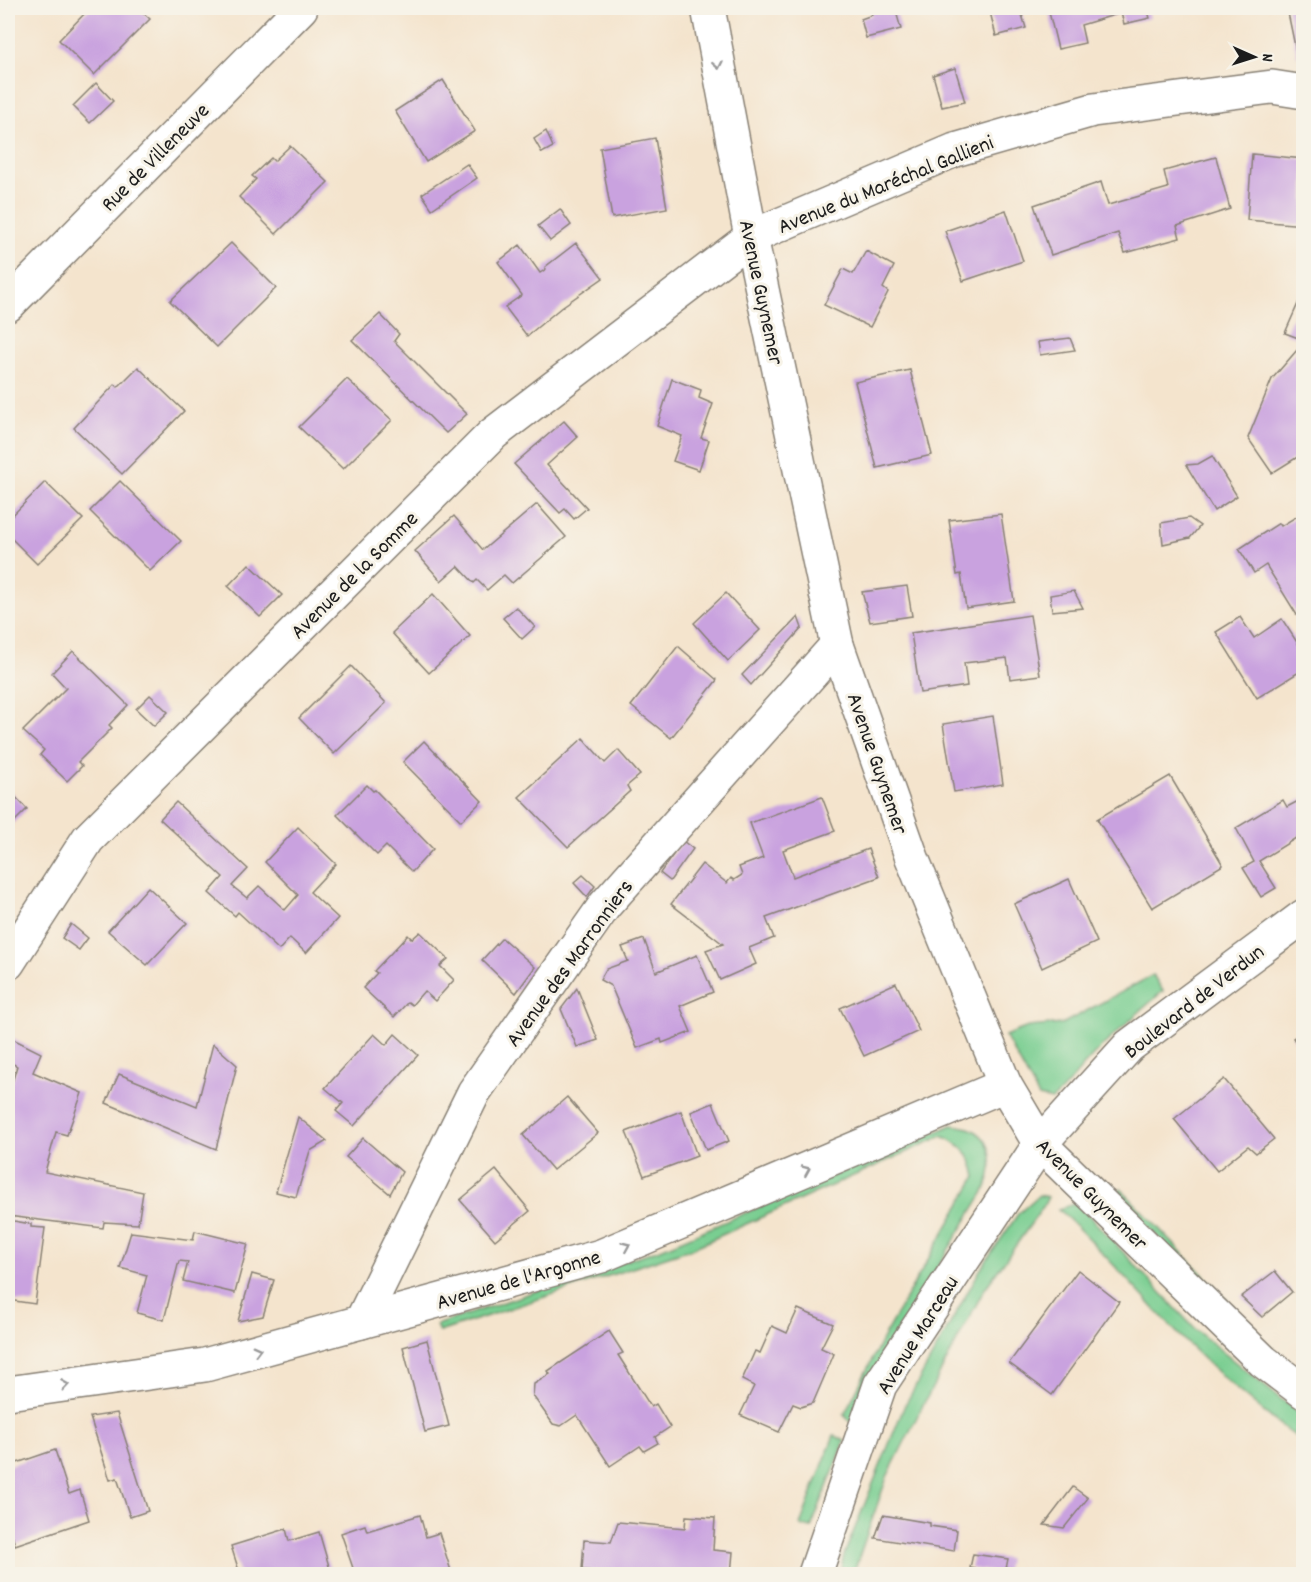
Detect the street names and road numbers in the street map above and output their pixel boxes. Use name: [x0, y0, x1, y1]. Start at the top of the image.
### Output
street label: Rue de Villeneuve: [95, 97, 218, 220]
street label: Avenue du Maréchal Gallieni: [774, 129, 999, 244]
street label: Avenue Guynemer: [729, 217, 790, 369]
street label: Avenue de la Somme: [284, 505, 427, 648]
street label: Avenue Guynemer: [837, 689, 915, 840]
street label: Avenue des Marronniers: [499, 874, 642, 1054]
street label: Boulevard de Verdun: [1118, 938, 1272, 1068]
street label: Avenue Guynemer: [1027, 1132, 1154, 1259]
street label: Avenue de l'Argonne: [433, 1243, 605, 1320]
street label: Avenue Marceau: [870, 1270, 968, 1401]

